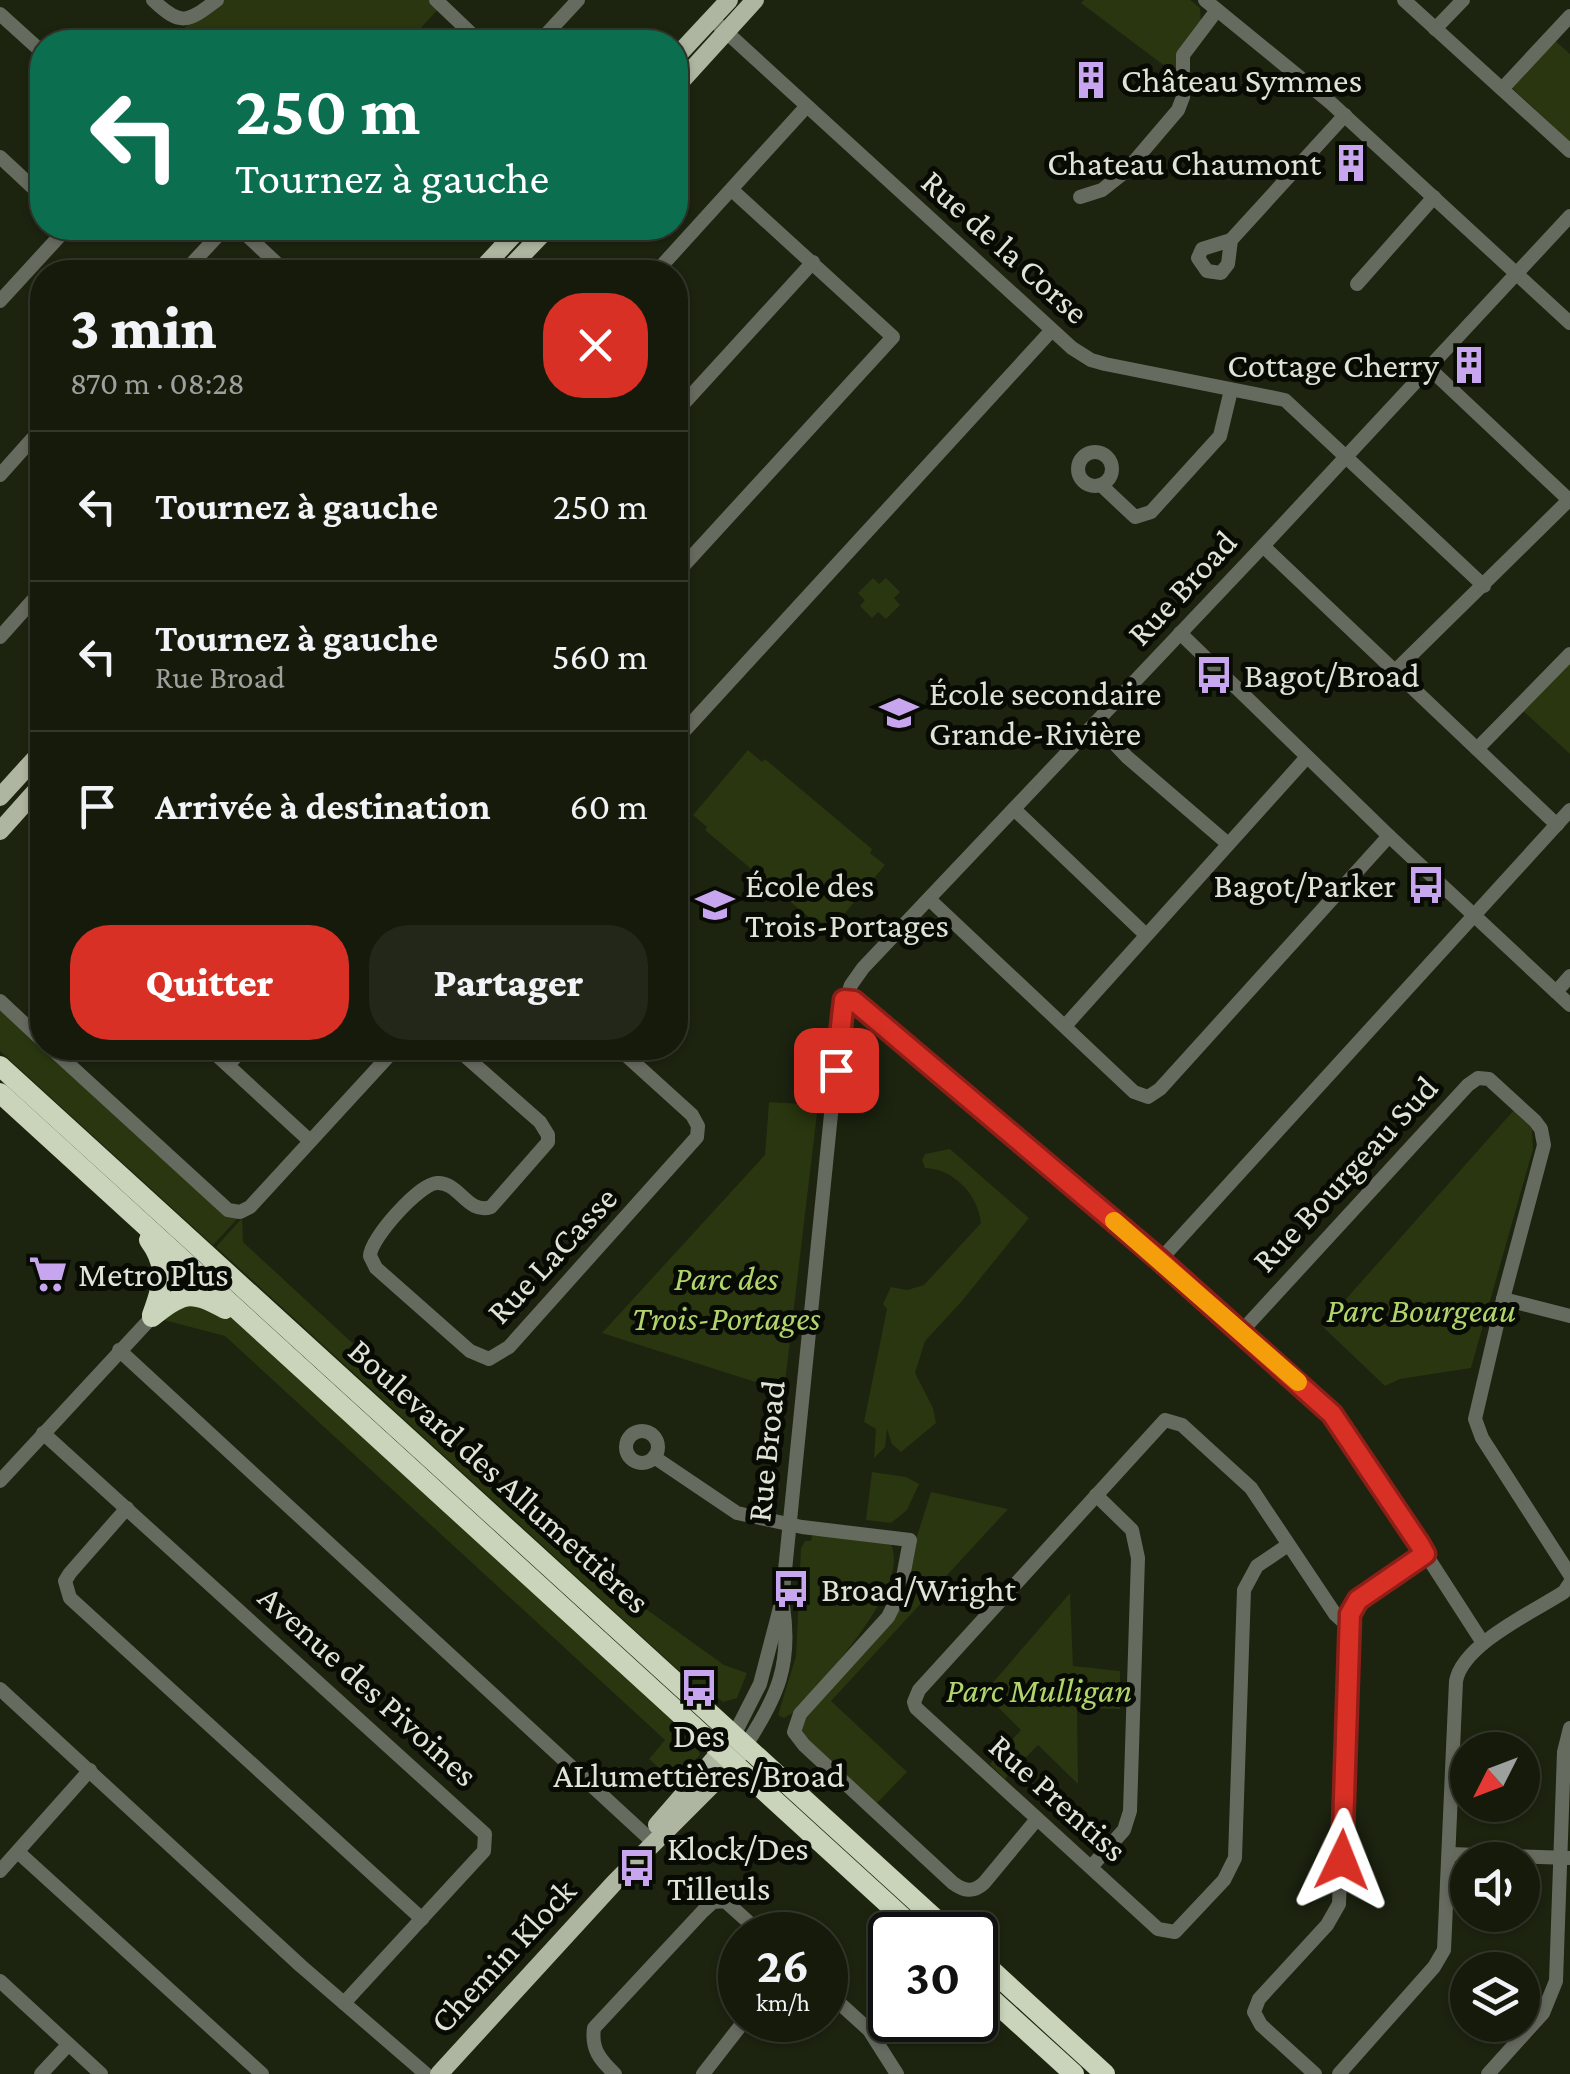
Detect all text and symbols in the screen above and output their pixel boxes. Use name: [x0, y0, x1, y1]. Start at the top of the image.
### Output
building icon: Château Symmes: [1070, 59, 1112, 101]
place label: Château Symmes: [1121, 61, 1362, 100]
icon: left: [70, 70, 200, 200]
text: 250 m: [235, 71, 420, 149]
building icon: Chateau Chaumont: [1330, 142, 1372, 184]
place label: Chateau Chaumont: [1047, 144, 1321, 183]
text: Tournez à gauche: [235, 153, 549, 203]
street label: Rue de la Corse: [914, 162, 1096, 332]
button: close: [543, 293, 648, 398]
text: 3 min: [70, 294, 216, 361]
building icon: Cottage Cherry: [1448, 344, 1490, 386]
place label: Cottage Cherry: [1227, 346, 1440, 385]
text: 870 m · 08:28: [70, 365, 245, 401]
icon: left: [70, 479, 125, 534]
text: Tournez à gauche: [155, 485, 438, 527]
text: 250 m: [553, 485, 648, 527]
street label: Rue Broad: [1119, 523, 1245, 653]
text: Tournez à gauche: [155, 617, 438, 659]
icon: left: [70, 629, 125, 684]
text: 560 m: [552, 635, 648, 677]
bus stop icon: Bagot/Broad: [1193, 654, 1235, 696]
place label: Bagot/Broad: [1244, 656, 1420, 695]
text: Rue Broad: [155, 659, 285, 695]
place label: École secondaire Grande-Rivière: [929, 674, 1161, 753]
school or university icon: École secondaire Grande-Rivière: [878, 692, 920, 734]
icon: arrive: [70, 779, 125, 834]
text: Arrivée à destination: [155, 785, 491, 827]
text: 60 m: [570, 785, 648, 827]
bus stop icon: Bagot/Parker: [1405, 864, 1447, 906]
place label: École des Trois-Portages: [745, 866, 949, 945]
place label: Bagot/Parker: [1213, 866, 1396, 905]
school or university icon: École des Trois-Portages: [694, 884, 736, 926]
button: Quitter: [70, 925, 349, 1040]
button: Partager: [369, 925, 648, 1040]
pin: [794, 1028, 879, 1113]
icon: arrive: [809, 1043, 864, 1098]
street label: Rue Bourgeau Sud: [1244, 1068, 1446, 1280]
street label: Rue LaCasse: [479, 1179, 625, 1331]
supermarket icon: Metro Plus: [27, 1253, 69, 1295]
place label: Metro Plus: [78, 1255, 229, 1294]
park label: Parc des Trois-Portages: [632, 1259, 821, 1338]
park label: Parc Bourgeau: [1326, 1291, 1516, 1330]
street label: Boulevard des Allumettières: [341, 1331, 657, 1621]
street label: Rue Broad: [739, 1378, 793, 1524]
bus stop icon: Broad/Wright: [770, 1568, 812, 1610]
place label: Broad/Wright: [821, 1570, 1017, 1609]
street label: Avenue des Pivoines: [251, 1578, 485, 1794]
bus stop icon: Des ALlumettières/Broad: [678, 1667, 720, 1709]
park label: Parc Mulligan: [946, 1671, 1132, 1710]
place label: Des ALlumettières/Broad: [553, 1716, 845, 1795]
street label: Rue Prentiss: [981, 1726, 1135, 1870]
north arrow: [1450, 1732, 1540, 1822]
map controls: [1450, 1732, 1540, 2042]
position arrow: [1290, 1808, 1394, 1912]
place label: Klock/Des Tilleuls: [667, 1829, 809, 1908]
button: sound: [1450, 1842, 1540, 1932]
bus stop icon: Klock/Des Tilleuls: [616, 1847, 658, 1889]
street label: Chemin Klock: [422, 1871, 584, 2041]
speed limit sign: 30: [868, 1912, 998, 2042]
text: 26: [757, 1937, 809, 1993]
button: layers: [1450, 1952, 1540, 2042]
text: km/h: [756, 1989, 810, 2016]

